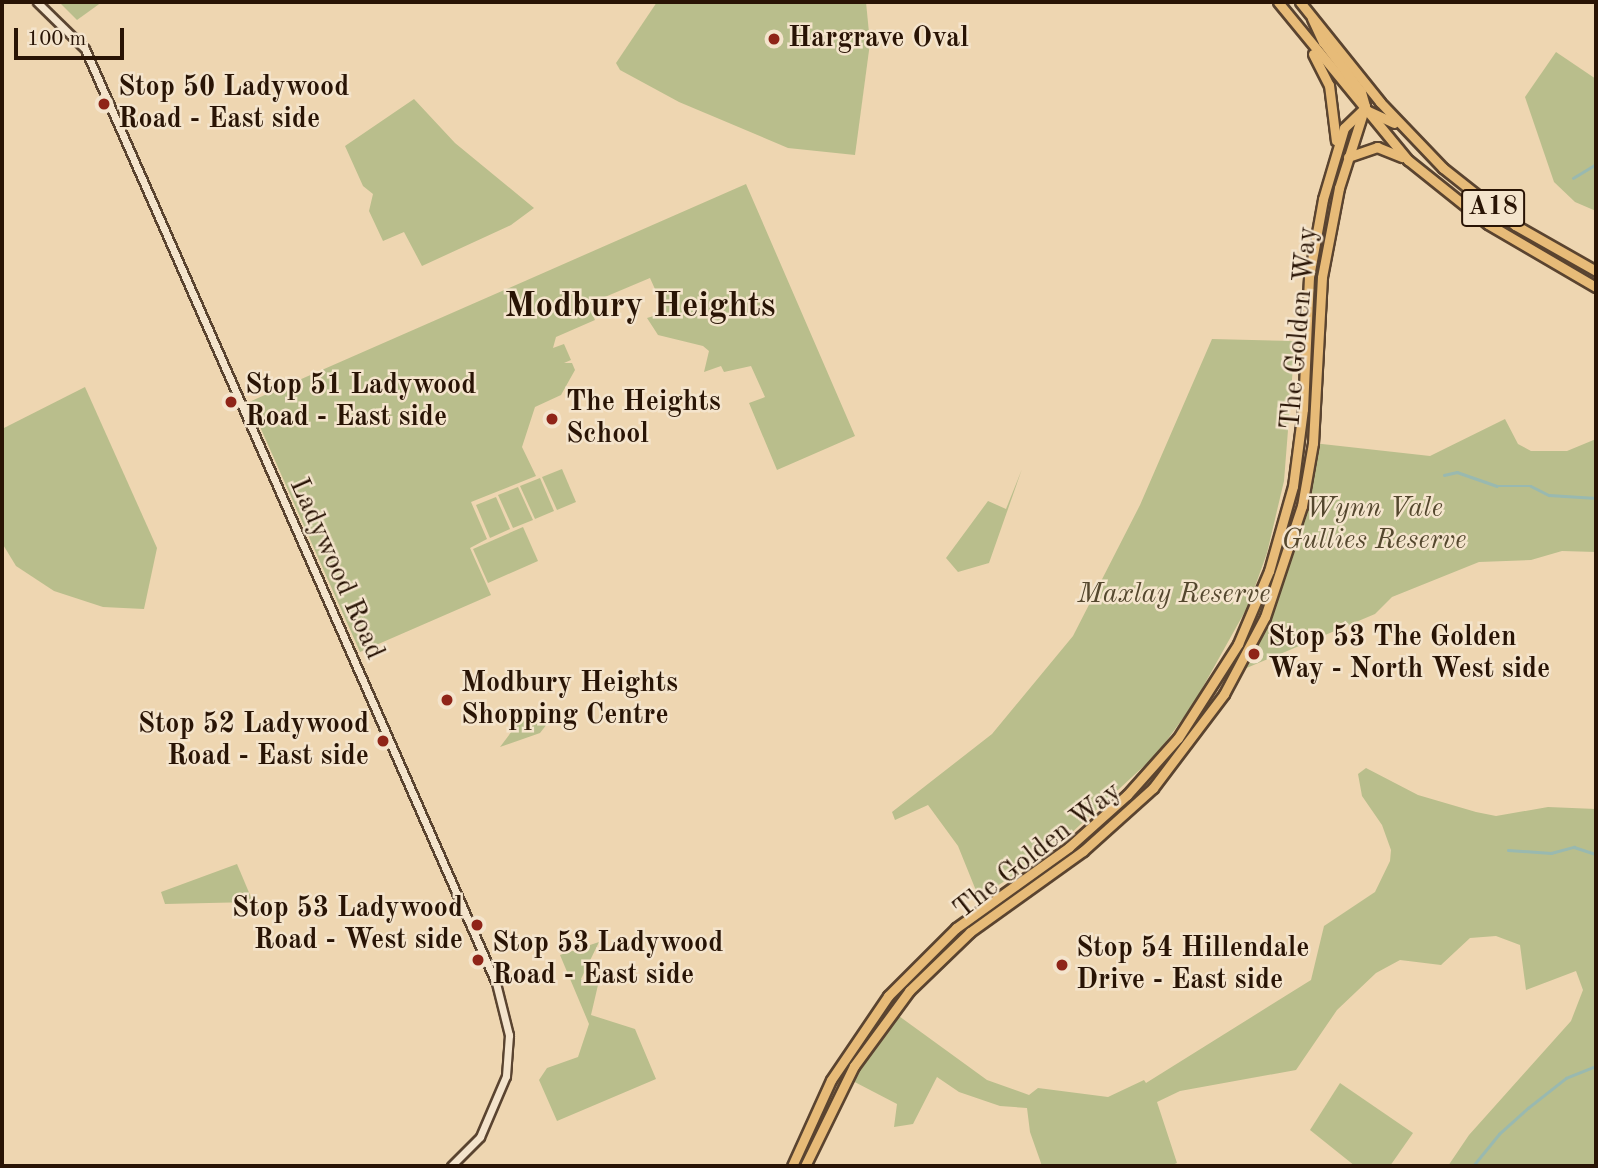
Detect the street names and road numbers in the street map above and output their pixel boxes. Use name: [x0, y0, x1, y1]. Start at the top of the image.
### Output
road number: A18: [1460, 186, 1526, 230]
street label: The Golden Way: [1274, 225, 1326, 431]
street label: Ladywood Road: [281, 473, 391, 665]
street label: The Golden Way: [947, 775, 1129, 927]

